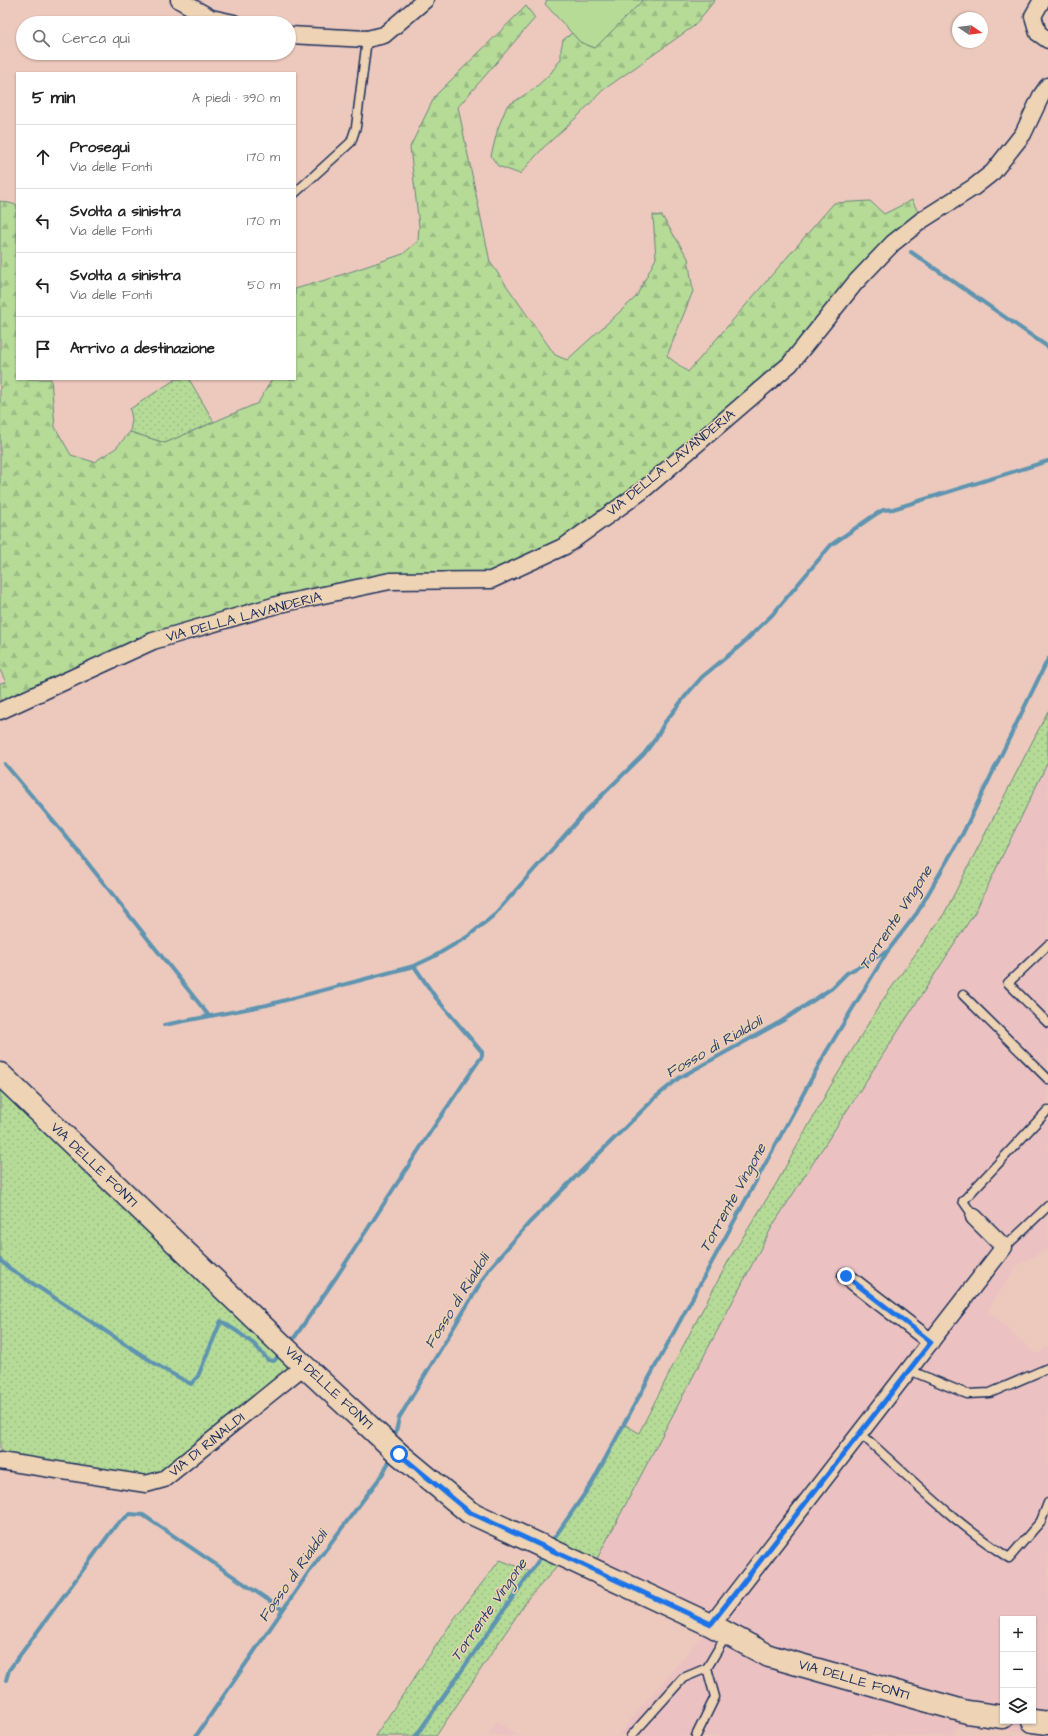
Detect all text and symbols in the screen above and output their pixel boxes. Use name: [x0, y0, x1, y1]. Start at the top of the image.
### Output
north arrow: [952, 12, 988, 48]
search box: [16, 16, 296, 60]
icon: search: [30, 27, 52, 49]
text: Cerca qui: [62, 28, 130, 49]
text: 5 min: [32, 86, 75, 110]
text: A piedi · 390 m: [192, 89, 280, 107]
text: Prosegui: [70, 137, 130, 158]
icon: ahead: [32, 146, 54, 168]
text: 170 m: [247, 148, 280, 166]
text: Via delle Fonti: [70, 158, 152, 176]
text: Svolta a sinistra: [70, 201, 181, 222]
icon: left: [32, 210, 54, 232]
text: 170 m: [247, 212, 280, 230]
text: Via delle Fonti: [70, 222, 152, 240]
text: Svolta a sinistra: [70, 265, 181, 286]
icon: left: [32, 274, 54, 296]
text: 50 m: [247, 276, 280, 294]
text: Via delle Fonti: [70, 286, 152, 304]
icon: arrive: [32, 338, 54, 360]
text: Arrivo a destinazione: [70, 338, 215, 359]
street label: VIA DELLA LAVANDERIA: [602, 405, 740, 521]
street label: VIA DELLA LAVANDERIA: [164, 587, 324, 647]
water label: Torrente Vingone: [854, 861, 939, 975]
water label: Fosso di Rialdoli: [662, 1010, 768, 1083]
street label: VIA DELLE FONTI: [46, 1118, 142, 1212]
water label: Torrente Vingone: [694, 1139, 773, 1257]
water label: Fosso di Rialdoli: [419, 1248, 495, 1352]
route end: [837, 1267, 855, 1285]
street label: VIA DELLE FONTI: [280, 1342, 378, 1434]
street label: VIA DI RINALDI: [165, 1408, 249, 1482]
route start: [390, 1445, 408, 1463]
water label: Fosso di Rialdoli: [253, 1524, 334, 1626]
water label: Torrente Vingone: [446, 1554, 534, 1666]
map controls: [1000, 1616, 1036, 1724]
button: +: [1000, 1616, 1036, 1652]
button: −: [1000, 1652, 1036, 1688]
street label: VIA DELLE FONTI: [796, 1655, 912, 1705]
button: layers: [1000, 1688, 1036, 1724]

